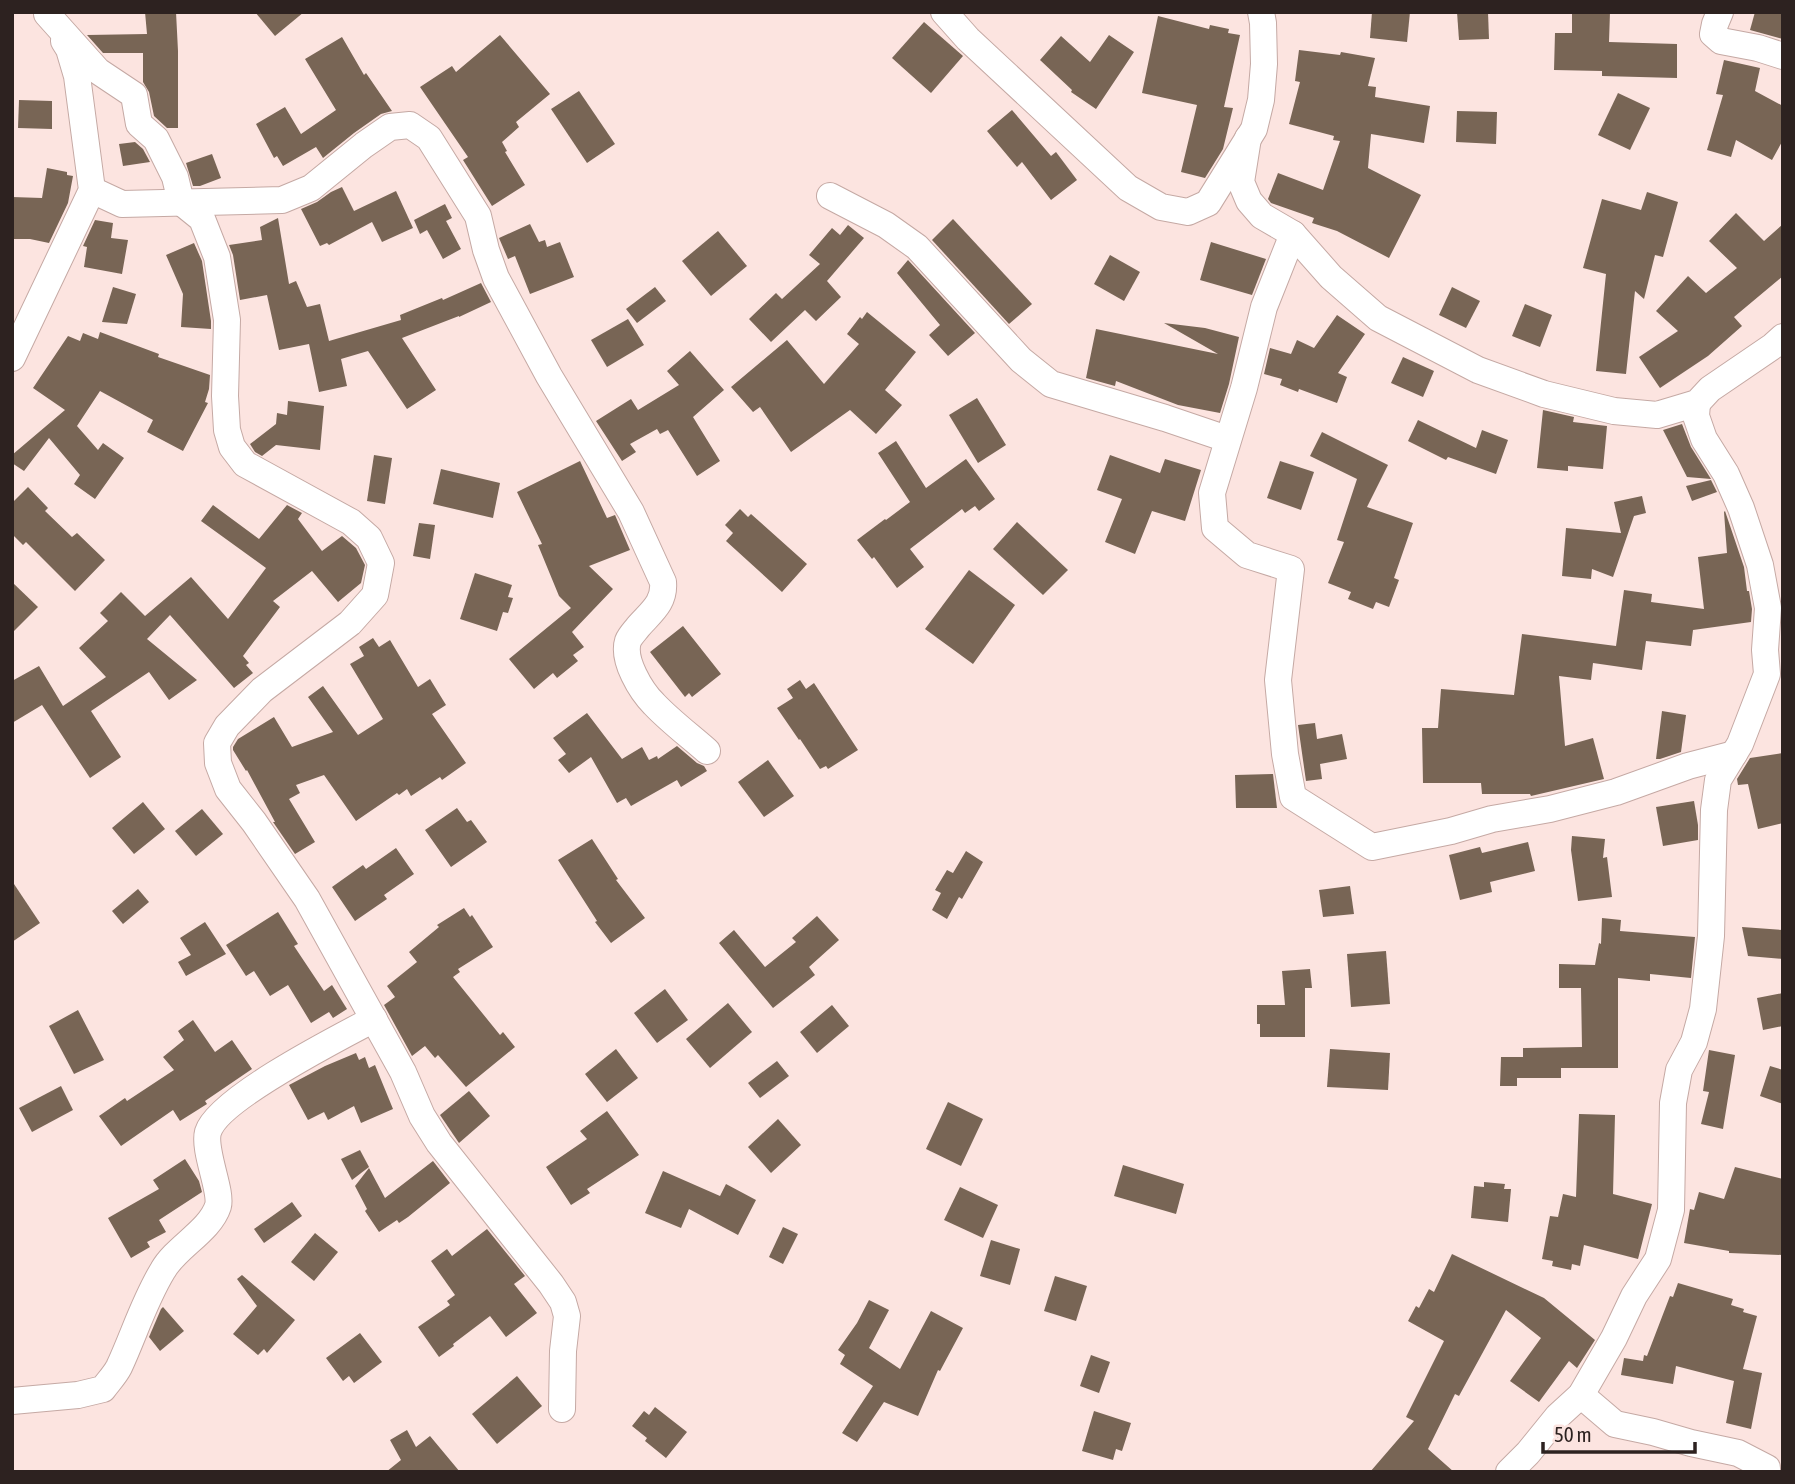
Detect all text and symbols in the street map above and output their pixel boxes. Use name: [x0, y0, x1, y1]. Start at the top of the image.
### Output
scale bar: [1543, 1410, 1695, 1454]
text: 50 m: [1554, 1422, 1592, 1446]

